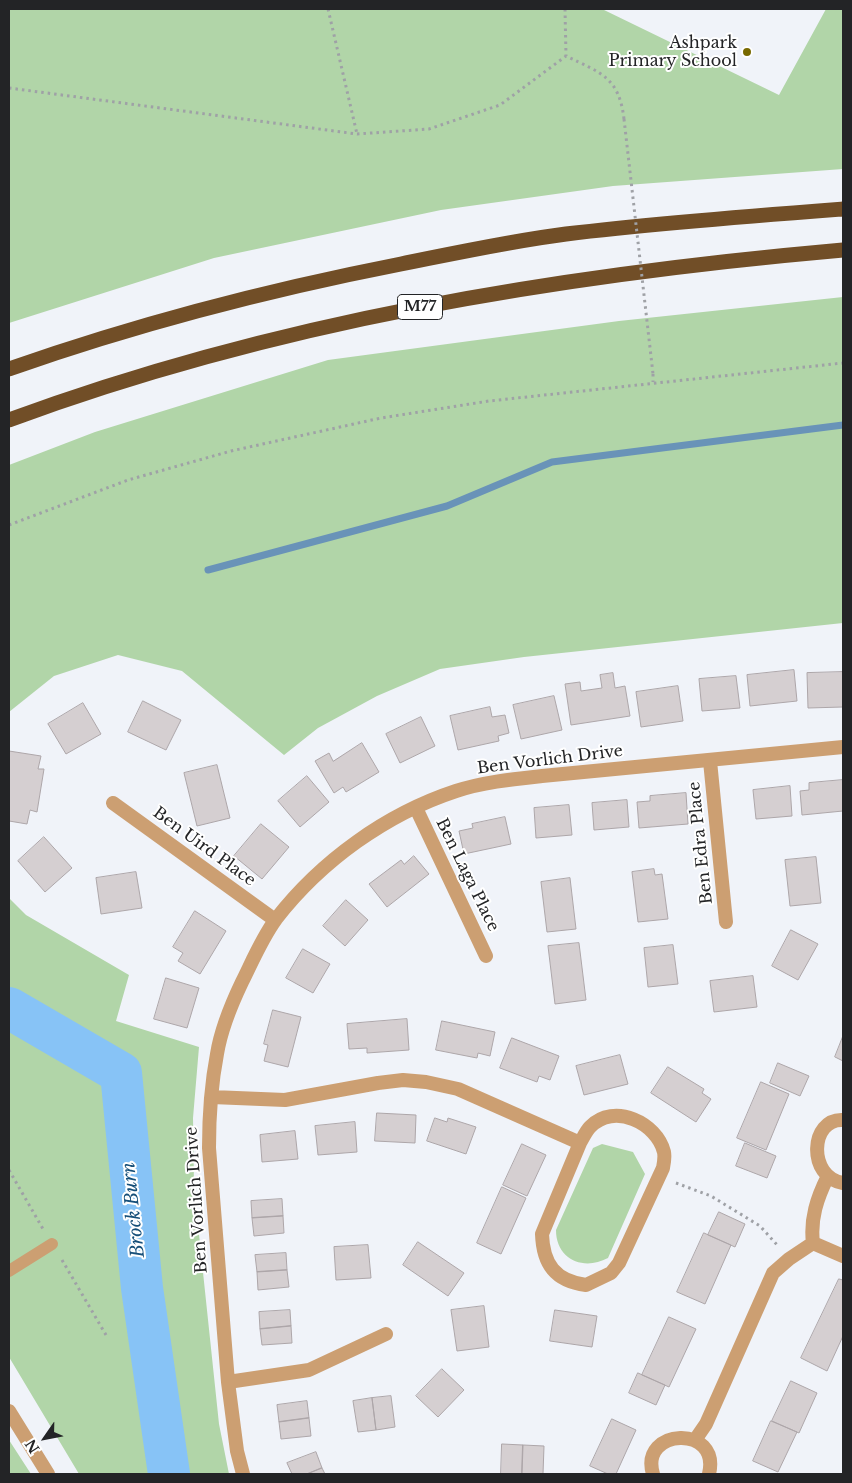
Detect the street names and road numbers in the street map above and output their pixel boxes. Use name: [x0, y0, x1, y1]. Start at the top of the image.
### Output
road number: M77: [398, 294, 442, 320]
street label: Ben Vorlich Drive: [476, 742, 624, 778]
street label: Ben Edra Place: [685, 781, 717, 905]
street label: Ben Uird Place: [149, 803, 259, 891]
street label: Ben Laga Place: [431, 815, 503, 935]
street label: Ben Vorlich Drive: [182, 1126, 212, 1274]

